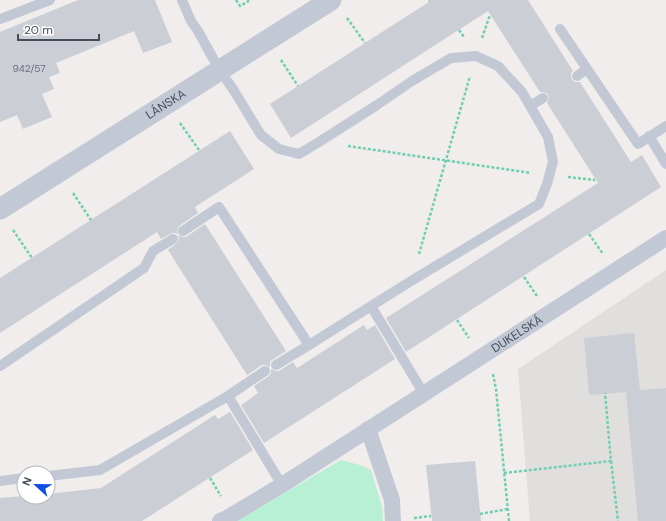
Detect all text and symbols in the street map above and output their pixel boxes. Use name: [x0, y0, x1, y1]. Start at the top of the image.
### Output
scale bar: [18, 16, 99, 42]
text: 20 m: [24, 22, 53, 38]
house number: 942/57: [13, 62, 46, 75]
street label: LÁNSKA: [143, 86, 189, 123]
street label: DUKELSKÁ: [488, 312, 546, 356]
north arrow: [16, 465, 56, 505]
text: N: [19, 475, 35, 488]

